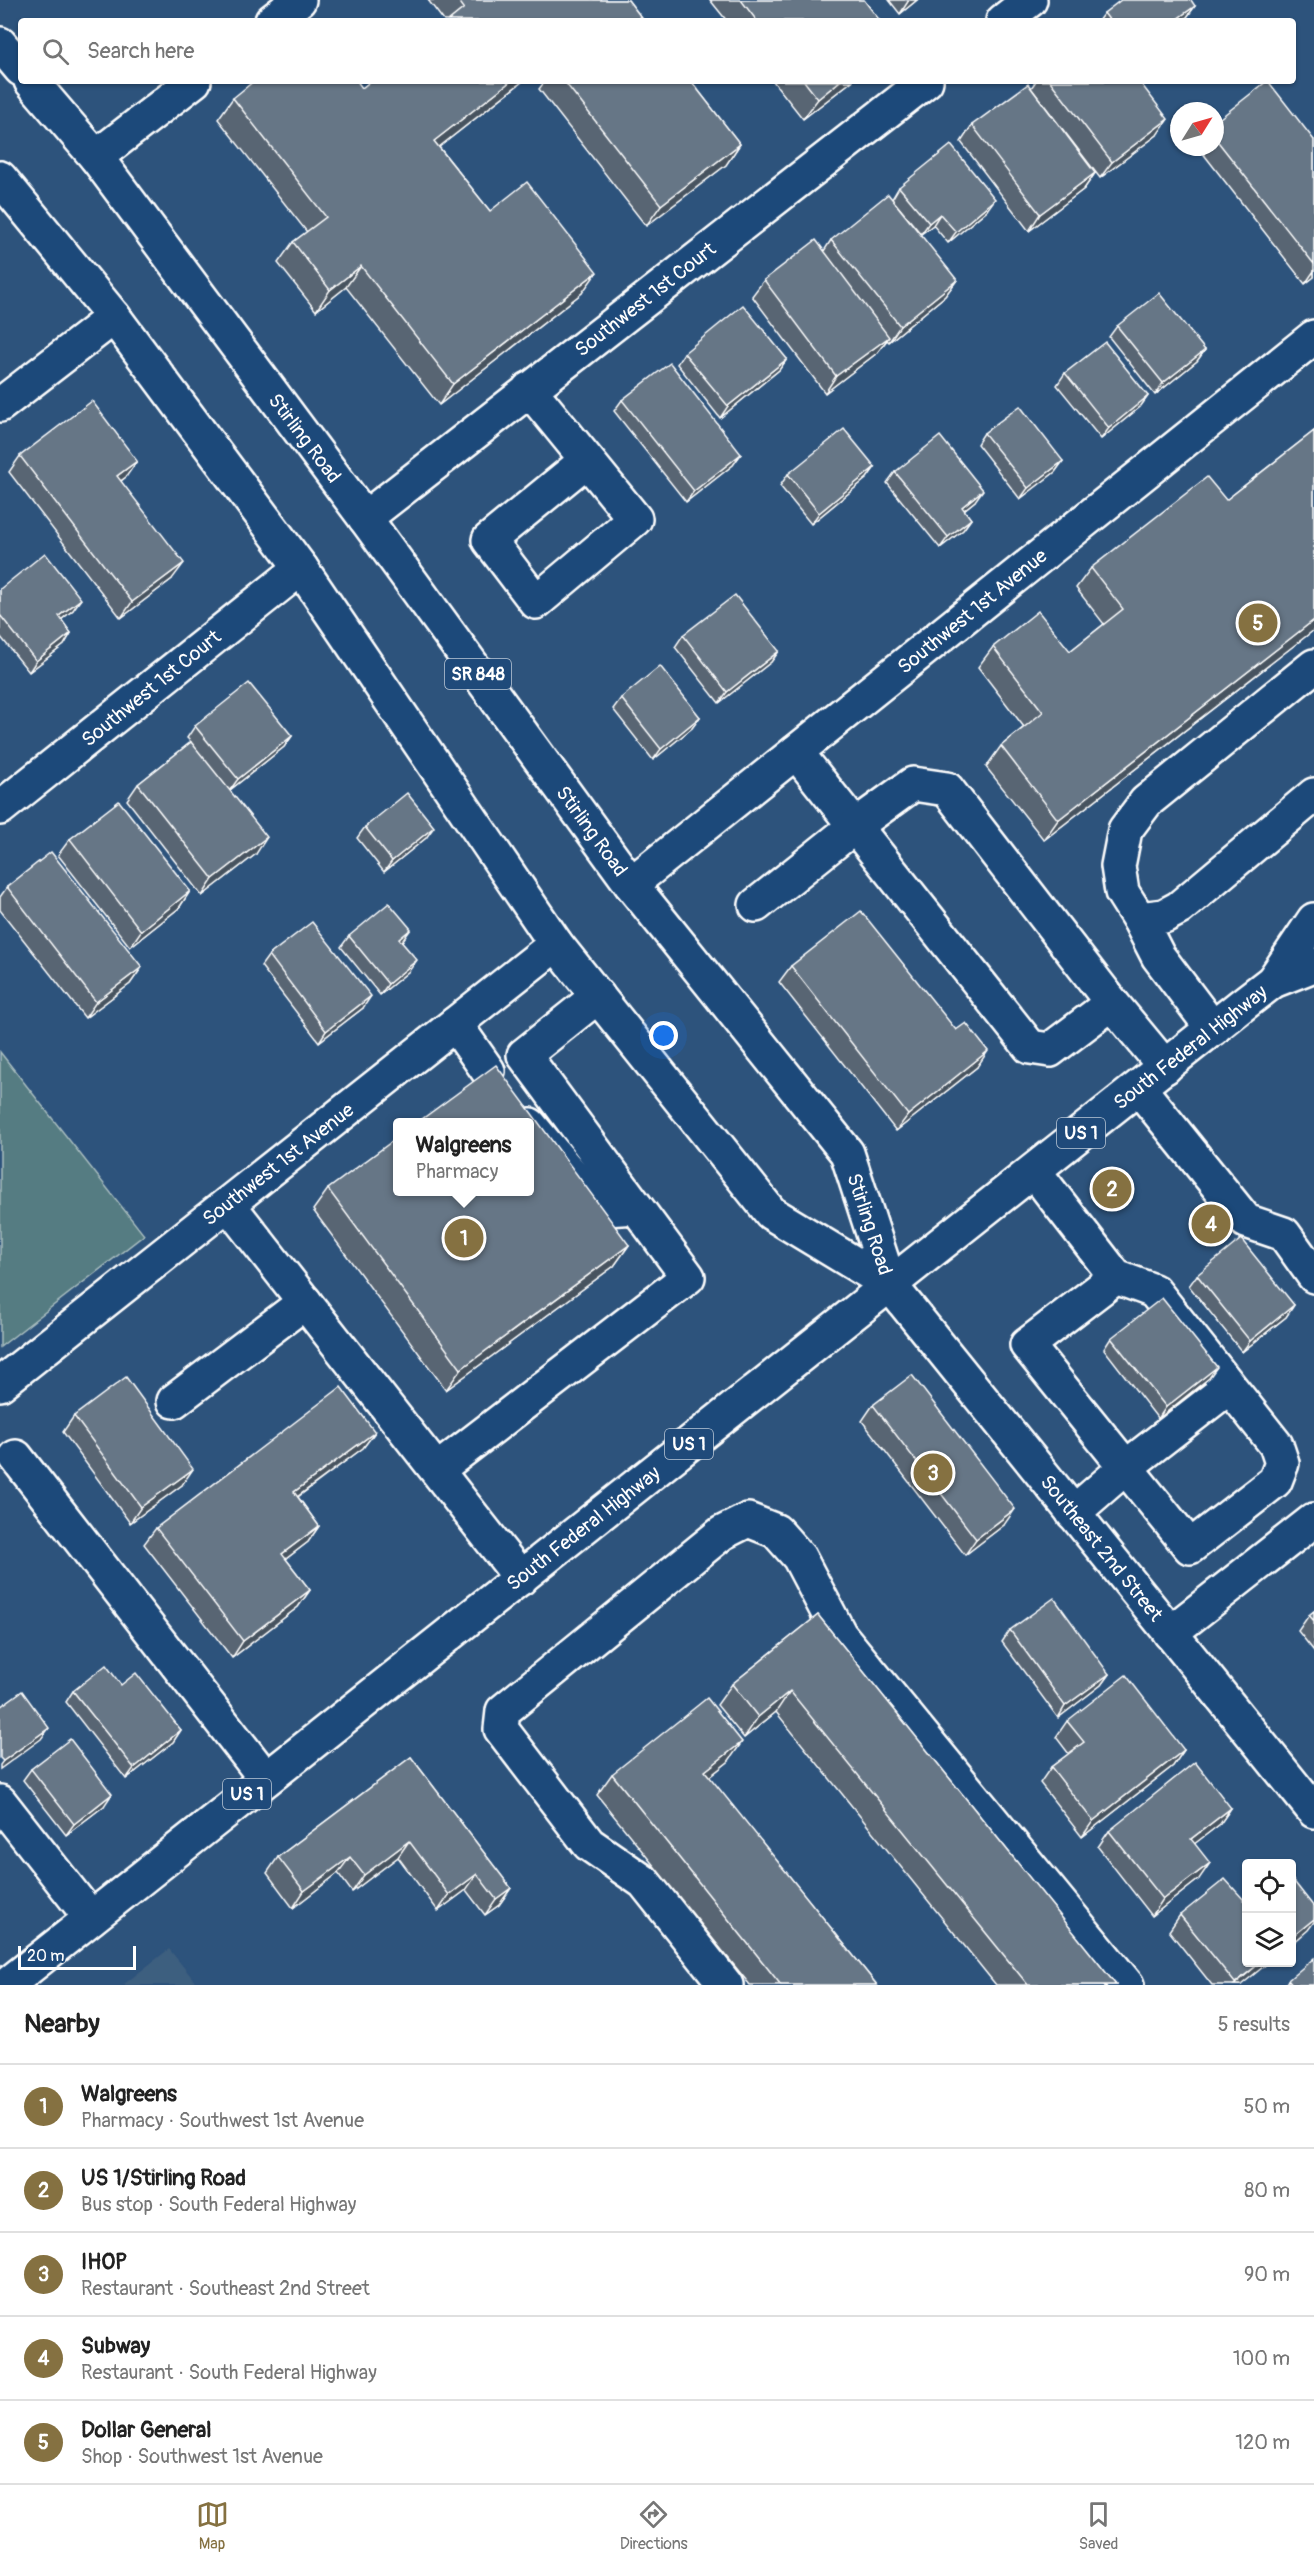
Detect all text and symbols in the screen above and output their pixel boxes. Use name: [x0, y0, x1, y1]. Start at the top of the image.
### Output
search box: [18, 18, 1296, 84]
icon: search: [39, 35, 72, 68]
text: Search here: [87, 37, 194, 65]
north arrow: [1170, 102, 1224, 156]
street label: Southwest 1st Court: [570, 236, 722, 362]
street label: Stirling Road: [263, 389, 346, 488]
street label: Southwest 1st Avenue: [892, 543, 1052, 679]
pin: 5: [1238, 600, 1278, 646]
street label: Southwest 1st Court: [77, 624, 227, 752]
road number: SR 848: [445, 659, 511, 689]
street label: Stirling Road: [550, 781, 633, 881]
street label: South Federal Highway: [1108, 979, 1272, 1115]
your location: [649, 1021, 678, 1050]
street label: Southwest 1st Avenue: [198, 1097, 359, 1231]
popup: [393, 1118, 534, 1196]
road number: US 1: [1057, 1118, 1105, 1148]
text: Walgreens: [416, 1131, 511, 1159]
text: Pharmacy: [416, 1159, 498, 1184]
pin: 2: [1092, 1166, 1132, 1212]
street label: Stirling Road: [841, 1170, 898, 1278]
pin: 4: [1192, 1202, 1230, 1246]
pin: 1: [444, 1216, 484, 1260]
road number: US 1: [665, 1429, 713, 1459]
pin: 3: [914, 1450, 952, 1496]
street label: South Federal Highway: [501, 1460, 665, 1596]
street label: Southeast 2nd Street: [1035, 1470, 1169, 1627]
road number: US 1: [223, 1779, 271, 1809]
map controls: [1242, 1859, 1296, 1967]
button: locate: [1242, 1859, 1296, 1913]
button: layers: [1242, 1913, 1296, 1967]
scale bar: [18, 1943, 136, 1970]
text: 20 m: [27, 1946, 65, 1966]
text: Nearby: [24, 2008, 100, 2040]
text: 5 results: [1218, 2012, 1290, 2037]
text: Walgreens: [81, 2080, 177, 2108]
text: 1: [40, 2094, 47, 2119]
text: 50 m: [1243, 2094, 1290, 2119]
text: Pharmacy · Southwest 1st Avenue: [81, 2108, 364, 2133]
text: US 1/Stirling Road: [81, 2164, 246, 2192]
text: 2: [38, 2178, 49, 2203]
text: 80 m: [1244, 2178, 1290, 2203]
text: Bus stop · South Federal Highway: [81, 2192, 356, 2217]
text: IHOP: [81, 2248, 127, 2276]
text: 3: [38, 2262, 49, 2287]
text: 90 m: [1244, 2262, 1290, 2287]
text: Restaurant · Southeast 2nd Street: [81, 2276, 370, 2301]
text: Subway: [81, 2332, 150, 2360]
text: 4: [38, 2346, 49, 2371]
text: 100 m: [1233, 2346, 1290, 2371]
text: Restaurant · South Federal Highway: [81, 2360, 377, 2385]
text: Dollar General: [81, 2416, 212, 2444]
text: 5: [38, 2430, 49, 2455]
text: 120 m: [1235, 2430, 1290, 2455]
text: Shop · Southwest 1st Avenue: [81, 2444, 323, 2469]
tab: Map: [196, 2498, 229, 2554]
tab: Directions: [620, 2498, 688, 2554]
tab: Saved: [1079, 2498, 1118, 2554]

